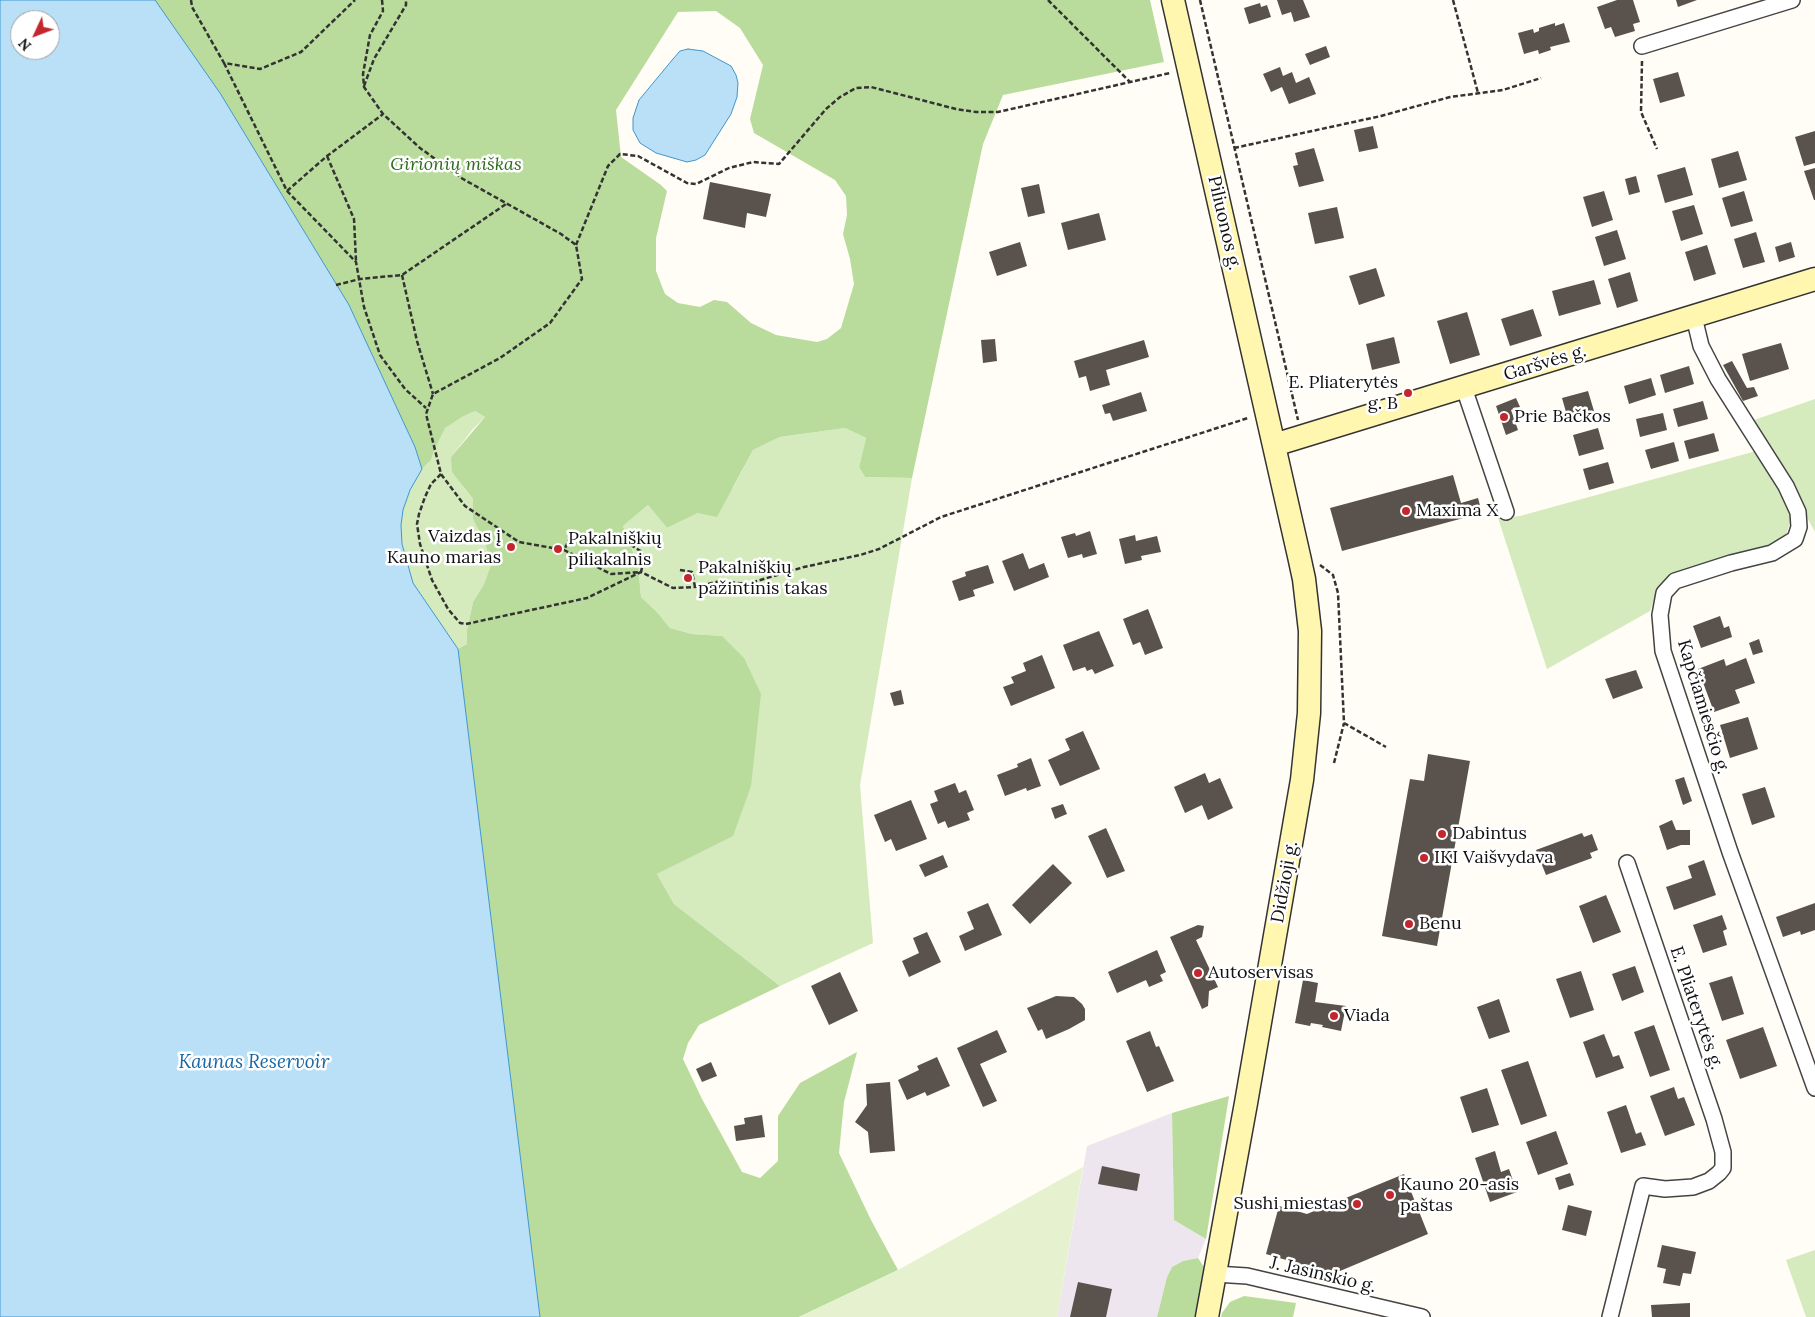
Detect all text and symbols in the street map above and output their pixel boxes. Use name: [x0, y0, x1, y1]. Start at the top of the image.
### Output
north arrow: [10, 10, 60, 60]
text: N: [14, 34, 35, 55]
park label: Girionių miškas: [390, 154, 522, 176]
street label: Piliuonos g.: [1203, 174, 1245, 272]
street label: Garšvės g.: [1501, 340, 1589, 386]
place label: E. Pliaterytės g. B: [1288, 372, 1398, 414]
marker: E. Pliaterytės g. B: [1402, 387, 1414, 399]
place label: Prie Bačkos: [1514, 406, 1611, 428]
marker: Prie Bačkos: [1498, 411, 1510, 423]
place label: Maxima X: [1416, 500, 1498, 522]
marker: Maxima X: [1400, 505, 1412, 517]
place label: Vaizdas į Kauno marias: [387, 526, 501, 568]
place label: Pakalniškių piliakalnis: [568, 528, 662, 570]
marker: Vaizdas į Kauno marias: [505, 541, 517, 553]
marker: Pakalniškių piliakalnis: [552, 543, 564, 555]
place label: Pakalniškių pažintinis takas: [698, 557, 828, 600]
marker: Pakalniškių pažintinis takas: [682, 572, 694, 584]
street label: Kapčiamiesčio g.: [1672, 637, 1734, 777]
place label: Dabintus: [1452, 823, 1527, 845]
marker: Dabintus: [1436, 828, 1448, 840]
street label: Didžioji g.: [1267, 839, 1303, 925]
place label: IKI Vaišvydava: [1434, 847, 1554, 869]
marker: IKI Vaišvydava: [1418, 852, 1430, 864]
place label: Benu: [1419, 913, 1462, 935]
marker: Benu: [1403, 918, 1415, 930]
street label: E. Pliaterytės g.: [1665, 944, 1727, 1072]
place label: Autoservisas: [1208, 962, 1314, 984]
marker: Autoservisas: [1192, 967, 1204, 979]
place label: Viada: [1344, 1005, 1390, 1027]
marker: Viada: [1328, 1010, 1340, 1022]
water label: Kaunas Reservoir: [179, 1052, 329, 1074]
place label: Kauno 20-asis paštas: [1400, 1174, 1519, 1216]
marker: Kauno 20-asis paštas: [1384, 1189, 1396, 1201]
place label: Sushi miestas: [1233, 1193, 1347, 1215]
marker: Sushi miestas: [1351, 1198, 1363, 1210]
street label: J. Jasinskio g.: [1268, 1252, 1378, 1298]

